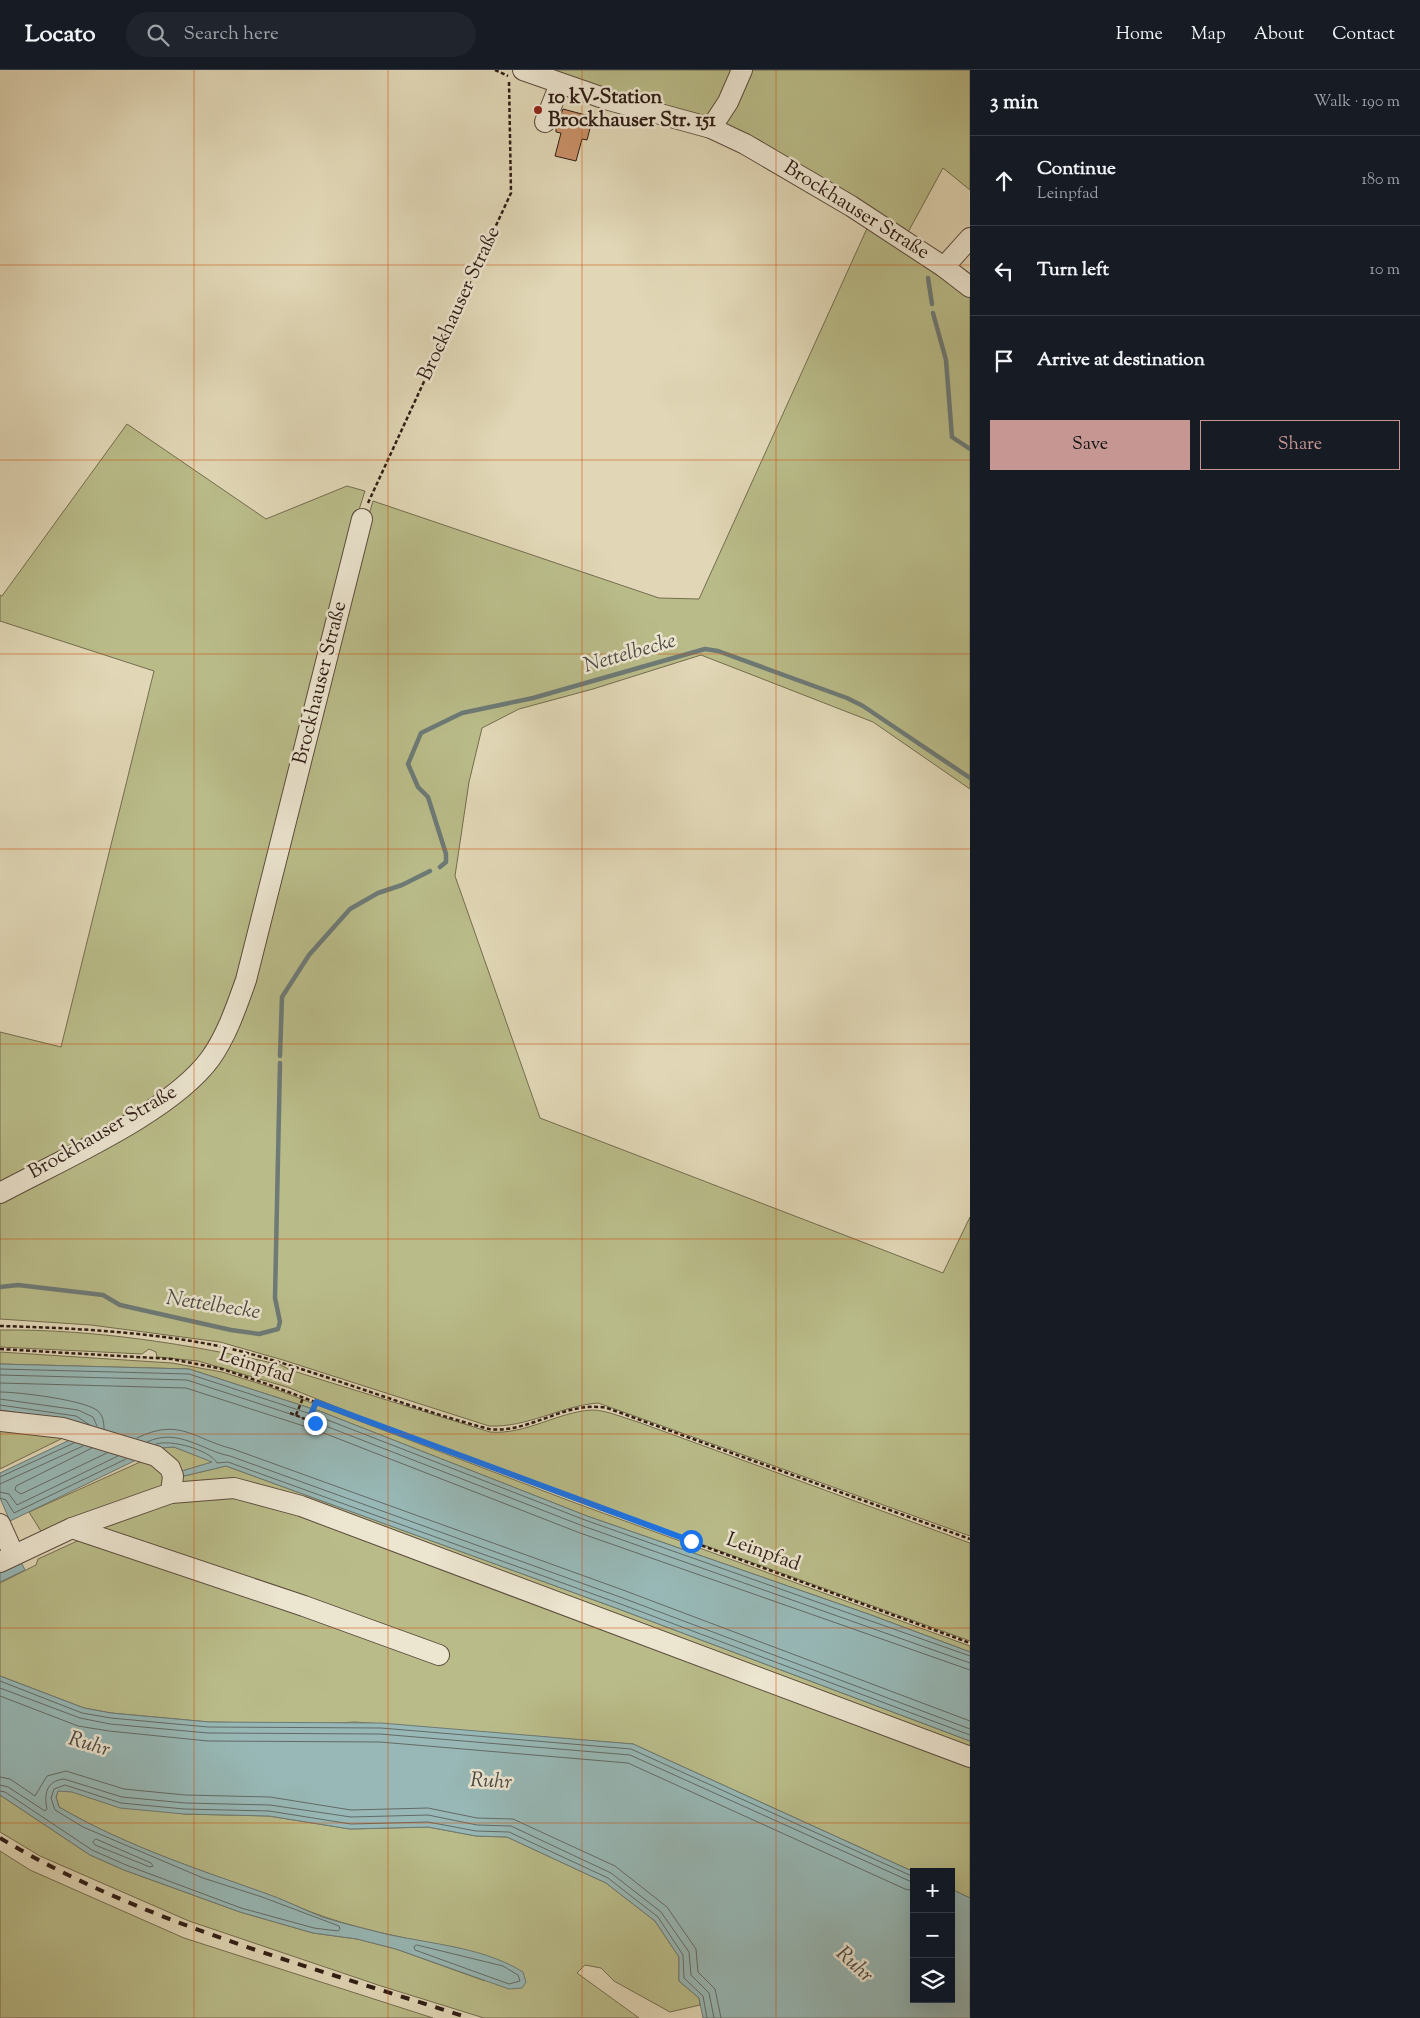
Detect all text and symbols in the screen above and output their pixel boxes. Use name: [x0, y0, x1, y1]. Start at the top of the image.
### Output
search box: [126, 12, 476, 57]
text: Locato: [25, 18, 96, 52]
icon: search: [144, 21, 172, 49]
text: Search here: [184, 21, 279, 48]
text: Home: [1116, 22, 1163, 48]
text: Map: [1191, 22, 1226, 48]
text: About: [1254, 22, 1304, 48]
text: Contact: [1332, 22, 1395, 48]
place label: 10 kV-Station Brockhauser Str. 151: [548, 84, 716, 136]
text: 3 min: [990, 88, 1039, 118]
text: Walk · 190 m: [1313, 91, 1400, 114]
marker: 10 kV-Station Brockhauser Str. 151: [532, 104, 544, 116]
street label: Brockhauser Straße: [777, 154, 935, 268]
text: Continue: [1037, 156, 1116, 183]
icon: ahead: [990, 167, 1018, 195]
text: 180 m: [1361, 169, 1400, 192]
text: Leinpfad: [1037, 183, 1099, 206]
street label: Brockhauser Straße: [411, 222, 509, 386]
icon: left: [990, 257, 1018, 285]
text: Turn left: [1037, 257, 1109, 284]
text: 10 m: [1370, 259, 1400, 282]
icon: arrive: [990, 347, 1018, 375]
text: Arrive at destination: [1037, 347, 1205, 374]
button: Save: [990, 420, 1190, 470]
button: Share: [1200, 420, 1400, 470]
street label: Brockhauser Straße: [287, 598, 355, 768]
water label: Nettelbecke: [580, 627, 680, 681]
street label: Brockhauser Straße: [23, 1079, 183, 1187]
water label: Nettelbecke: [164, 1284, 262, 1328]
street label: Leinpfad: [215, 1341, 297, 1393]
route end: [304, 1412, 327, 1435]
street label: Leinpfad: [722, 1526, 804, 1580]
route start: [680, 1530, 703, 1553]
water label: Ruhr: [65, 1725, 114, 1766]
water label: Ruhr: [469, 1766, 513, 1798]
map controls: [910, 1868, 955, 2003]
button: +: [910, 1868, 955, 1913]
button: −: [910, 1913, 955, 1958]
water label: Ruhr: [829, 1940, 880, 1991]
button: layers: [910, 1958, 955, 2003]

